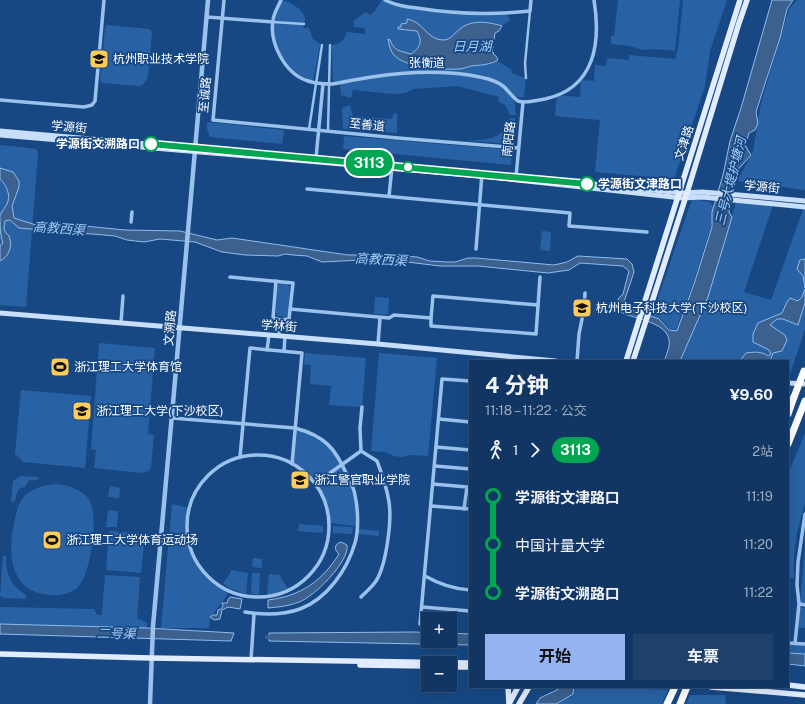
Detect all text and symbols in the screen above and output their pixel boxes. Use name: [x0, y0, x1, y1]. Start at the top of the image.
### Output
water label: 日月湖: [452, 39, 493, 54]
school or university icon: 杭州职业技术学院: [88, 48, 110, 70]
place label: 杭州职业技术学院: [113, 52, 209, 66]
street label: 张衡道: [409, 56, 445, 70]
street label: 至诚路: [196, 76, 214, 114]
street label: 至善道: [348, 116, 386, 134]
street label: 学源街: [50, 118, 88, 136]
street label: 南阳路: [500, 120, 518, 158]
street label: 文津路: [672, 124, 696, 162]
water label: 三号大堤护塘河: [712, 132, 749, 227]
marker: 学源街文溯路口: [143, 136, 159, 152]
place label: 学源街文溯路口: [56, 137, 140, 151]
line badge: 3113: [341, 150, 397, 176]
text: 3113: [354, 155, 384, 171]
unlabelled marker: [402, 161, 414, 173]
marker: 学源街文津路口: [579, 176, 595, 192]
place label: 学源街文津路口: [598, 177, 682, 191]
street label: 学源街: [743, 178, 781, 196]
water label: 高教西渠: [32, 219, 87, 238]
water label: 高教西渠: [355, 251, 409, 268]
school or university icon: 杭州电子科技大学(下沙校区): [571, 297, 593, 319]
place label: 杭州电子科技大学(下沙校区): [596, 301, 747, 315]
street label: 文溯路: [161, 309, 179, 347]
street label: 学林街: [261, 318, 297, 334]
sports icon: 浙江理工大学体育馆: [49, 356, 71, 378]
place label: 浙江理工大学体育馆: [74, 360, 182, 374]
text: 4 分钟: [485, 372, 548, 398]
text: ¥9.60: [730, 386, 773, 403]
school or university icon: 浙江理工大学(下沙校区): [71, 400, 93, 422]
text: 11:18 – 11:22 · 公交: [485, 403, 587, 418]
place label: 浙江理工大学(下沙校区): [96, 404, 223, 418]
icon: walk: [485, 439, 507, 461]
icon: forward: [524, 439, 546, 461]
text: 3113: [560, 442, 591, 458]
text: 1: [513, 443, 518, 458]
text: 2站: [752, 444, 773, 459]
school or university icon: 浙江警官职业学院: [289, 469, 311, 491]
place label: 浙江警官职业学院: [314, 473, 410, 487]
text: 学源街文津路口: [515, 489, 620, 506]
text: 11:19: [746, 489, 773, 504]
sports icon: 浙江理工大学体育运动场: [41, 529, 63, 551]
place label: 浙江理工大学体育运动场: [66, 533, 198, 547]
text: 中国计量大学: [515, 537, 605, 554]
text: 11:20: [744, 537, 773, 552]
text: 学源街文溯路口: [515, 585, 620, 602]
text: 11:22: [744, 585, 773, 600]
map controls: [421, 612, 457, 692]
button: +: [421, 612, 457, 648]
water label: 二号渠: [96, 626, 138, 641]
button: 开始: [485, 634, 625, 680]
button: 车票: [633, 634, 773, 680]
button: −: [421, 656, 457, 692]

